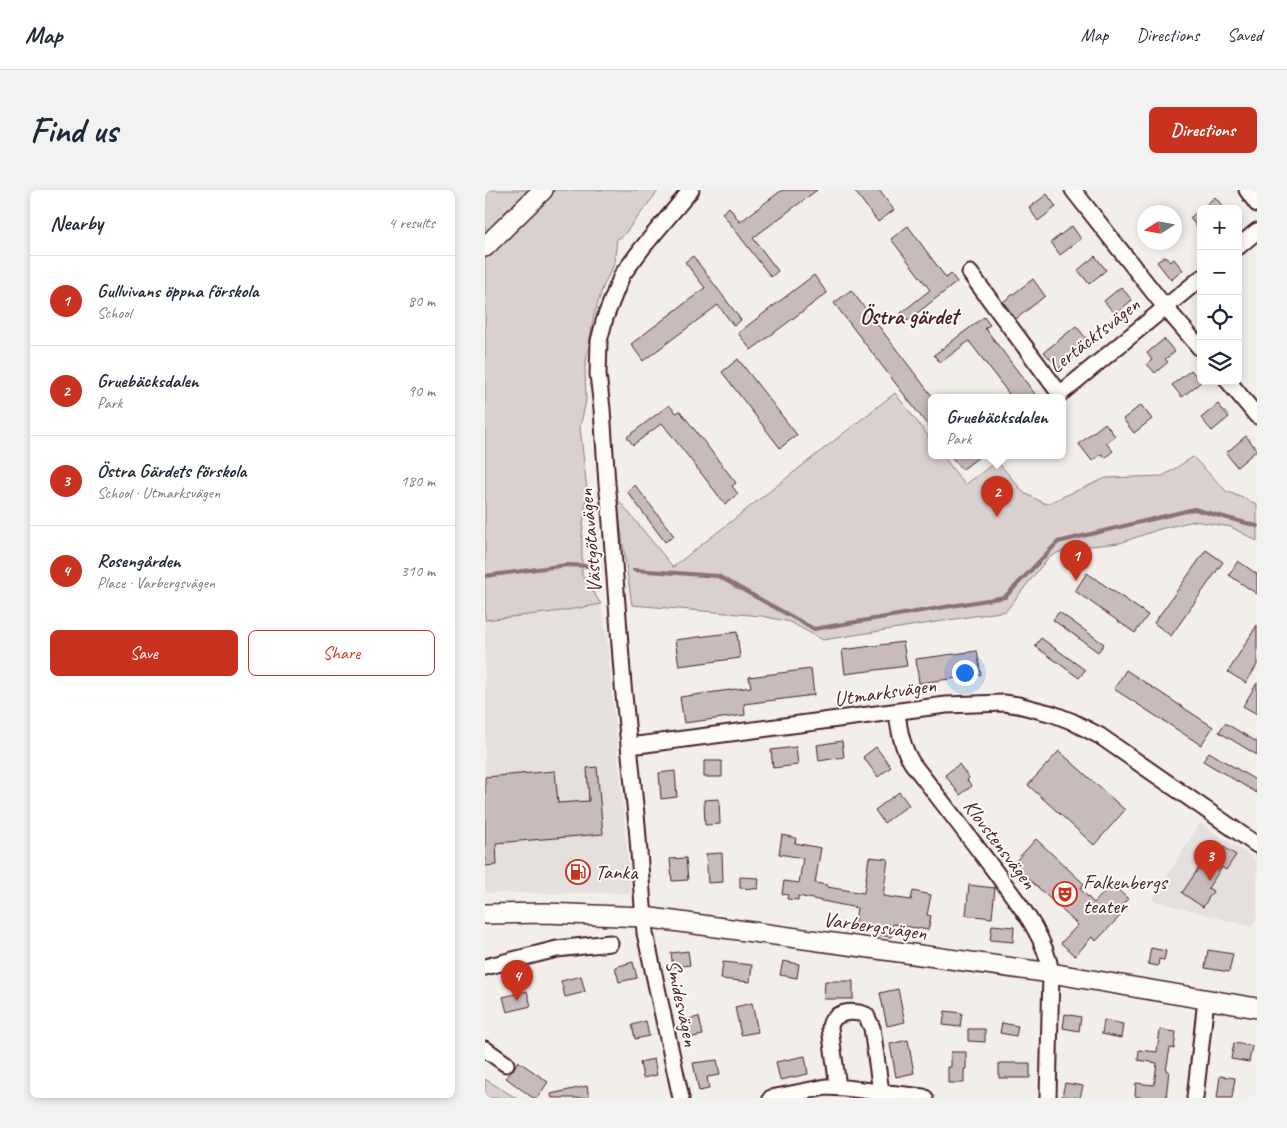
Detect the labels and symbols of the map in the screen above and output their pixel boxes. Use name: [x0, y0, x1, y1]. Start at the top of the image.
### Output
north arrow: [1137, 205, 1182, 250]
street label: Lertäcktsvägen: [1043, 291, 1145, 379]
district label: Östra gärdet: [860, 303, 962, 331]
pin: 2: [981, 476, 1013, 517]
street label: Västgötavägen: [572, 487, 608, 594]
pin: 1: [1060, 540, 1092, 581]
your location: [952, 660, 978, 686]
street label: Utmarksvägen: [832, 672, 938, 712]
street label: Klovstensvägen: [958, 794, 1043, 895]
pin: 3: [1194, 840, 1226, 881]
fuel station icon: Tanka: [565, 859, 591, 885]
place label: Tanka: [595, 859, 639, 885]
place label: Falkenbergs teater: [1083, 869, 1169, 919]
theatre icon: Falkenbergs teater: [1052, 881, 1078, 907]
street label: Varbergsvägen: [822, 906, 929, 946]
street label: Smidesvägen: [660, 957, 704, 1049]
pin: 4: [501, 960, 533, 1001]

